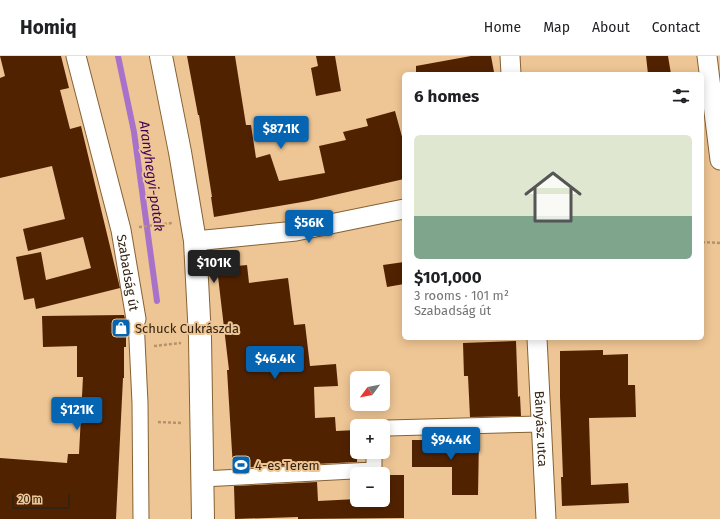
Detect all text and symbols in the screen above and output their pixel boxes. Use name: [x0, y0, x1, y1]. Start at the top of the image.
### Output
text: Homiq: [20, 16, 77, 39]
text: Home: [484, 19, 521, 36]
text: Map: [543, 19, 570, 36]
text: About: [592, 19, 630, 36]
text: Contact: [652, 19, 700, 36]
icon: filters: [670, 85, 692, 107]
text: 6 homes: [414, 86, 479, 107]
pin: $87.1K: [248, 116, 314, 150]
water label: Aranyhegyi-patak: [135, 119, 168, 233]
text: $87.1K: [263, 121, 299, 136]
icon: home: [517, 161, 589, 233]
pin: $56K: [285, 210, 333, 244]
text: $56K: [294, 215, 324, 230]
street label: Szabadság út: [114, 233, 142, 312]
pin: $101K: [186, 250, 242, 284]
text: $101K: [197, 255, 231, 270]
text: $101,000: [414, 267, 482, 288]
text: 3 rooms · 101 m²: [414, 288, 509, 303]
text: Szabadság út: [414, 303, 491, 318]
shop icon: Schuck Cukrászda: [110, 317, 132, 339]
place label: Schuck Cukrászda: [135, 321, 239, 336]
pin: $46.4K: [242, 346, 308, 380]
text: $46.4K: [255, 351, 295, 366]
north arrow: [350, 371, 390, 411]
map controls: [350, 371, 390, 507]
street label: Bányász utca: [532, 391, 550, 467]
pin: $121K: [49, 397, 105, 431]
text: $121K: [60, 402, 94, 417]
button: +: [350, 419, 390, 459]
pin: $94.4K: [418, 427, 484, 461]
text: $94.4K: [431, 432, 471, 447]
sports icon: 4-es Terem: [230, 454, 252, 476]
place label: 4-es Terem: [255, 458, 320, 473]
button: −: [350, 467, 390, 507]
scale bar: [12, 491, 70, 510]
text: 20 m: [18, 493, 42, 506]

